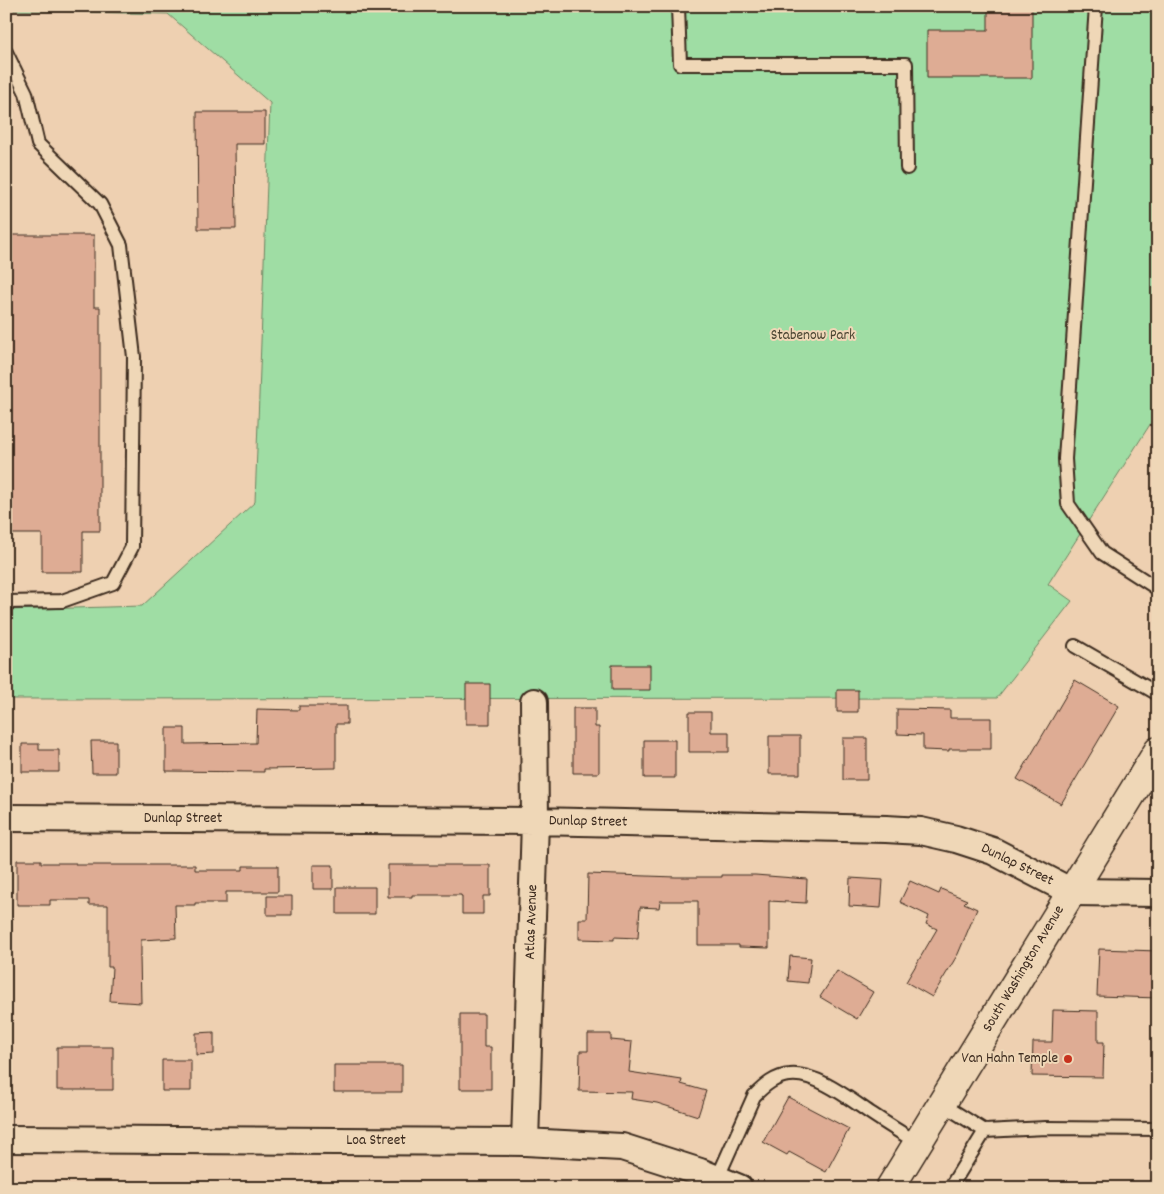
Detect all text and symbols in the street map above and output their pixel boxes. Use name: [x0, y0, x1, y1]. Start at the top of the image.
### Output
park label: Stabenow Park: [771, 325, 855, 347]
street label: Dunlap Street: [144, 808, 223, 830]
street label: Dunlap Street: [549, 810, 628, 834]
street label: Dunlap Street: [977, 838, 1058, 892]
street label: Atlas Avenue: [520, 884, 544, 960]
street label: South Washington Avenue: [977, 901, 1071, 1037]
place label: Van Hahn Temple: [961, 1048, 1058, 1070]
marker: Van Hahn Temple: [1062, 1053, 1074, 1065]
street label: Loa Street: [346, 1130, 406, 1152]

